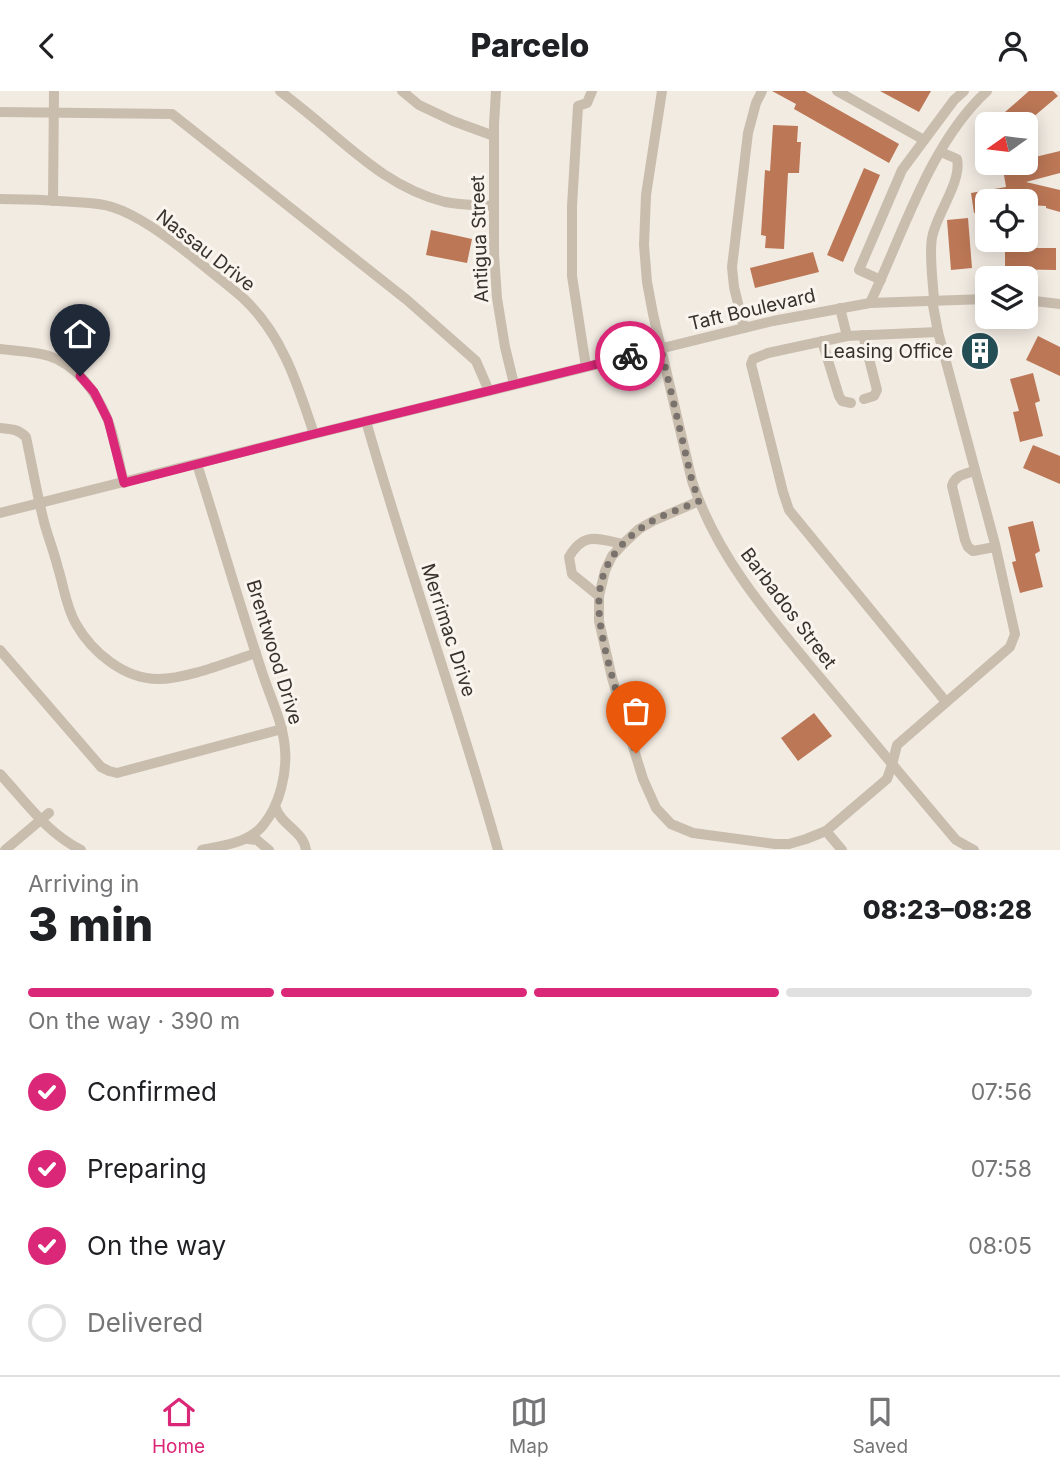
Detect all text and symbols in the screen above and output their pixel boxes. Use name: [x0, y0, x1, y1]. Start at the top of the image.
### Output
text: Parcelo: [471, 26, 589, 65]
icon: back: [28, 27, 66, 65]
icon: person: [994, 27, 1032, 65]
north arrow: [975, 112, 1038, 175]
map controls: [975, 112, 1038, 329]
street label: Antigua Street: [466, 175, 493, 303]
button: locate: [975, 189, 1038, 252]
street label: Nassau Drive: [152, 205, 260, 296]
button: layers: [975, 266, 1038, 329]
street label: Taft Boulevard: [686, 284, 818, 335]
pin: [50, 304, 110, 376]
icon: home: [61, 315, 99, 353]
courier: [595, 321, 665, 391]
building icon: Leasing Office: [959, 330, 1001, 372]
icon: bike: [611, 337, 649, 375]
place label: Leasing Office: [823, 340, 953, 363]
street label: Barbados Street: [736, 543, 841, 673]
street label: Merrimac Drive: [416, 561, 481, 700]
street label: Brentwood Drive: [242, 577, 307, 727]
pin: [606, 681, 666, 753]
icon: bag: [617, 692, 655, 730]
text: Arriving in: [28, 870, 139, 898]
text: 08:23–08:28: [863, 894, 1032, 925]
text: 3 min: [28, 896, 153, 952]
text: On the way · 390 m: [28, 1007, 240, 1035]
icon: check: [28, 1073, 66, 1111]
text: Confirmed: [87, 1076, 217, 1107]
text: 07:56: [971, 1078, 1032, 1106]
icon: check: [28, 1150, 66, 1188]
text: Preparing: [87, 1153, 207, 1184]
text: 07:58: [971, 1155, 1032, 1183]
icon: check: [28, 1227, 66, 1265]
text: On the way: [87, 1230, 226, 1261]
text: 08:05: [968, 1232, 1032, 1260]
text: Delivered: [87, 1307, 203, 1338]
tab: Home: [152, 1393, 205, 1458]
tab: Map: [509, 1393, 549, 1458]
tab: Saved: [852, 1393, 908, 1458]

